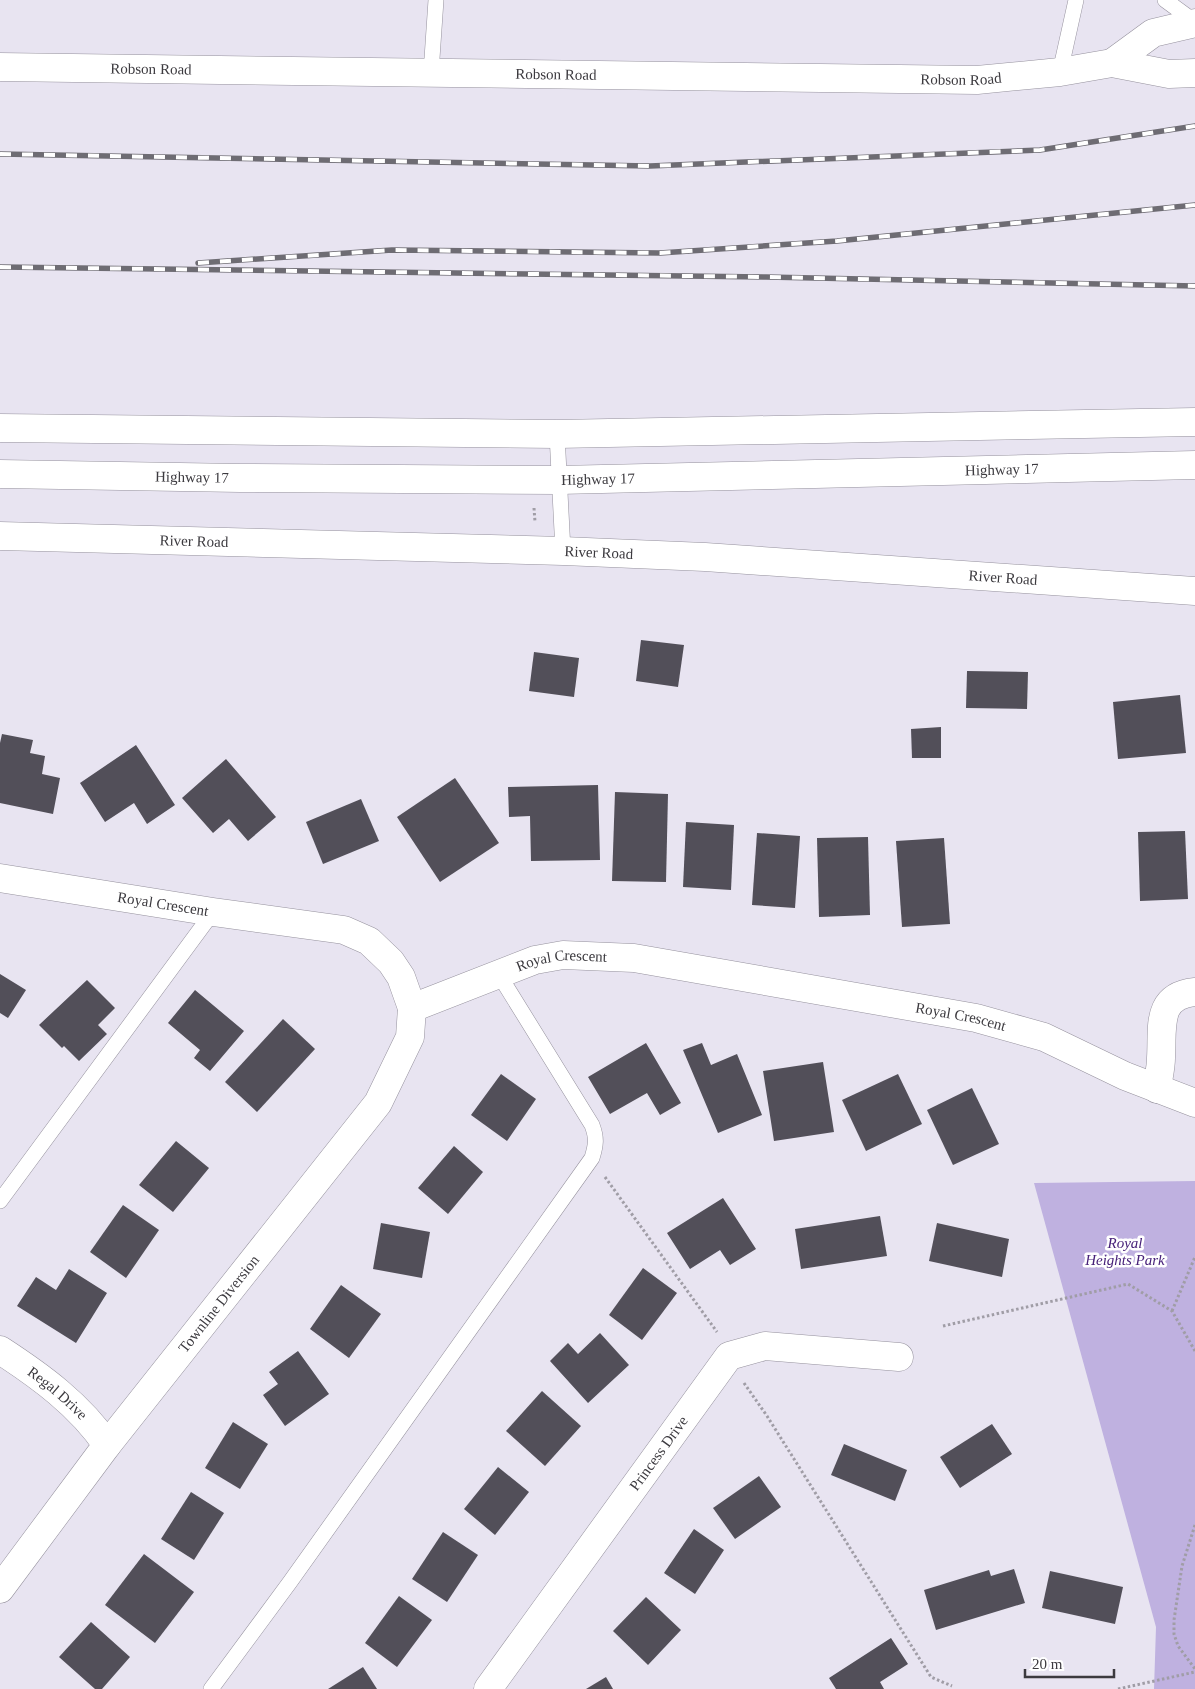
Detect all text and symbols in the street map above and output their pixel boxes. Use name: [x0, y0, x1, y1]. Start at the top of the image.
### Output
street label: Robson Road: [110, 60, 192, 78]
street label: Robson Road: [515, 66, 597, 83]
street label: Robson Road: [920, 70, 1003, 88]
street label: Highway 17: [965, 461, 1039, 478]
street label: Highway 17: [155, 469, 229, 486]
street label: Highway 17: [561, 470, 636, 488]
street label: River Road: [159, 532, 229, 550]
street label: River Road: [564, 543, 634, 562]
street label: River Road: [968, 567, 1038, 588]
street label: Royal Crescent: [116, 889, 211, 919]
street label: Royal Crescent: [514, 947, 608, 975]
street label: Royal Crescent: [914, 1000, 1009, 1034]
park label: Royal Heights Park: [1084, 1235, 1165, 1268]
street label: Townline Diversion: [175, 1252, 262, 1356]
street label: Regal Drive: [25, 1363, 91, 1423]
street label: Princess Drive: [626, 1413, 691, 1494]
scale bar: [1025, 1646, 1114, 1678]
text: 20 m: [1032, 1656, 1063, 1672]

